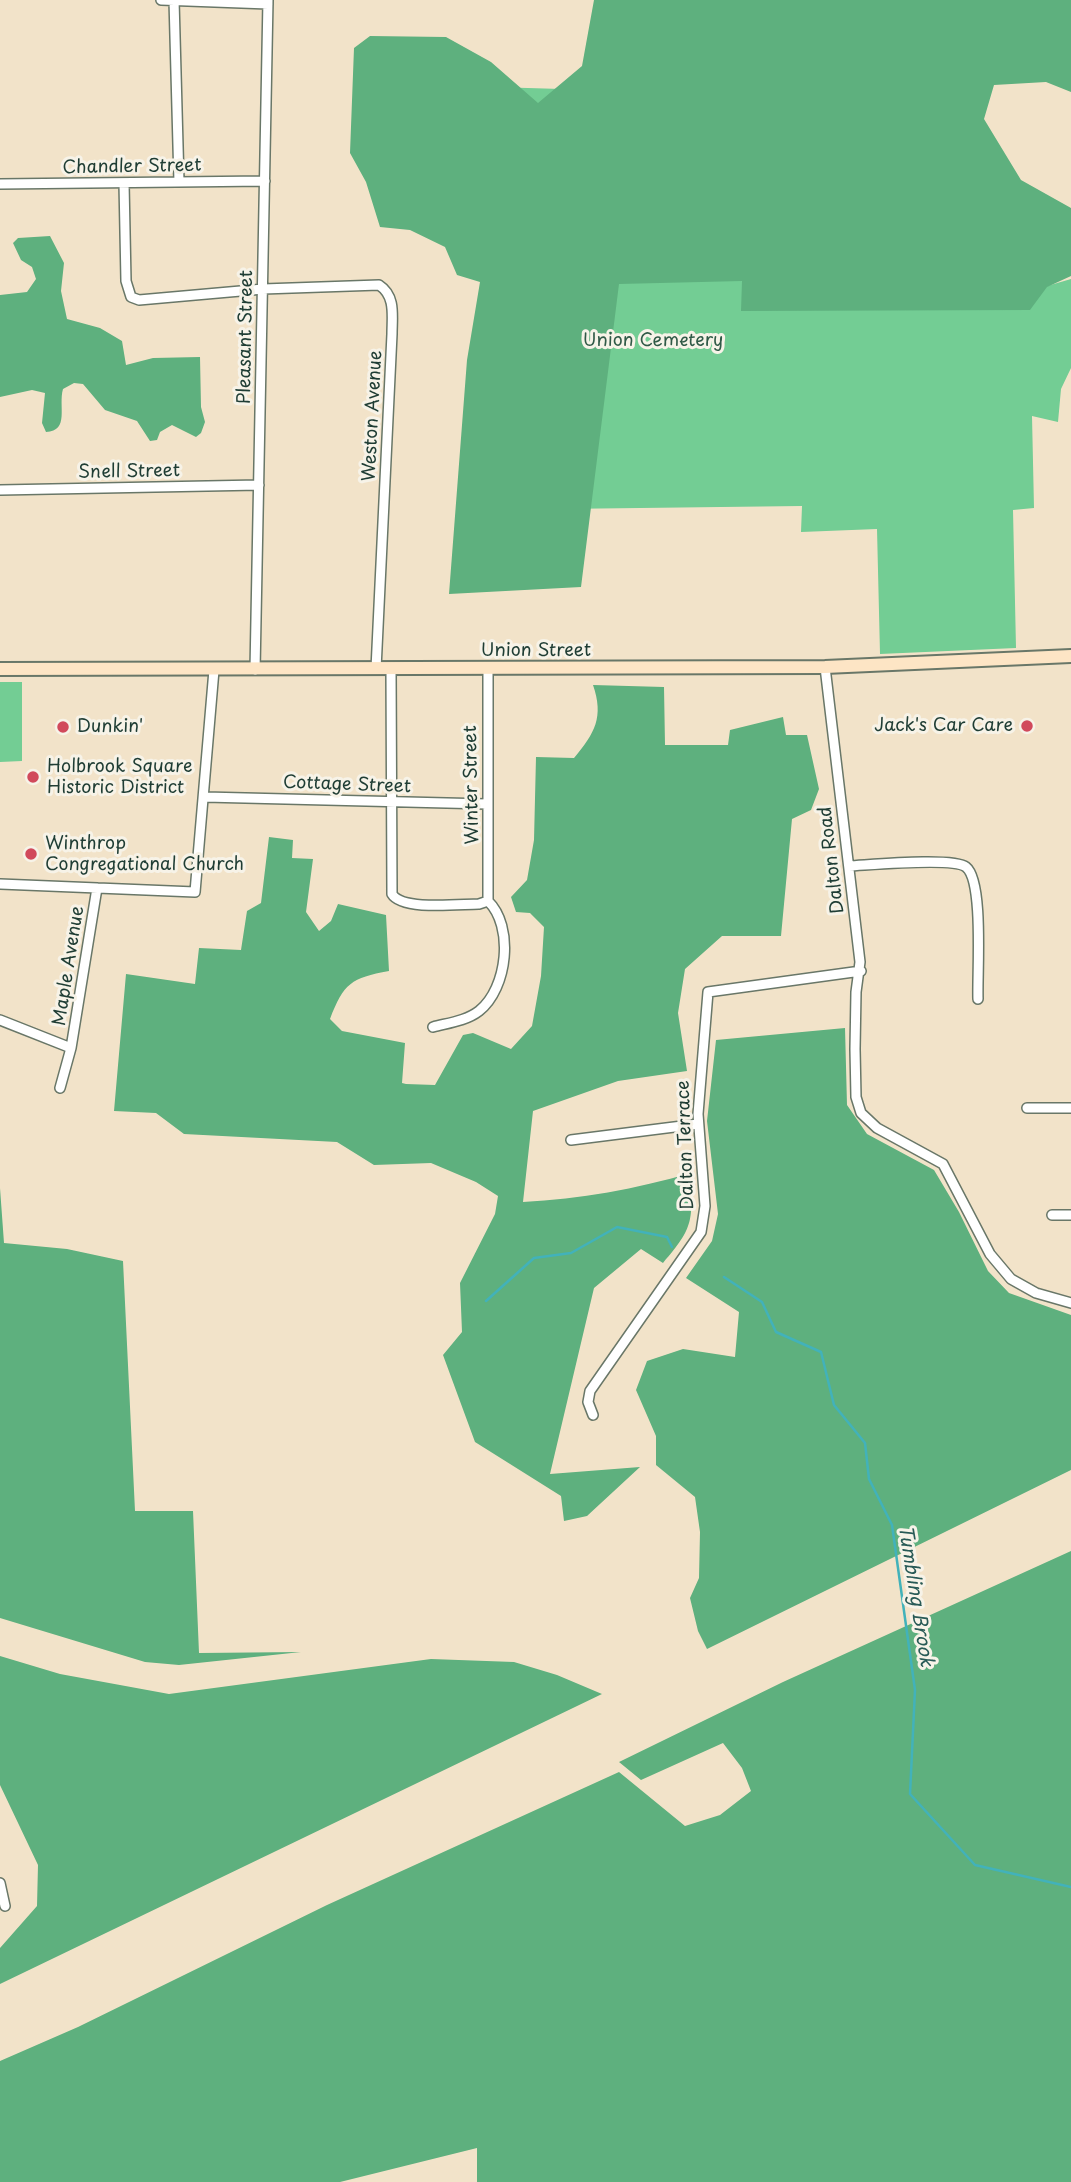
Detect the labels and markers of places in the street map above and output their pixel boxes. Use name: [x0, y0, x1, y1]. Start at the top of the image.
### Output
place label: Jack's Car Care: [874, 715, 1013, 737]
place label: Dunkin': [77, 716, 143, 738]
marker: Jack's Car Care: [1019, 718, 1035, 734]
marker: Dunkin': [55, 719, 71, 735]
place label: Holbrook Square Historic District: [47, 756, 192, 798]
marker: Holbrook Square Historic District: [25, 769, 41, 785]
place label: Winthrop Congregational Church: [45, 833, 244, 876]
marker: Winthrop Congregational Church: [23, 846, 39, 862]

